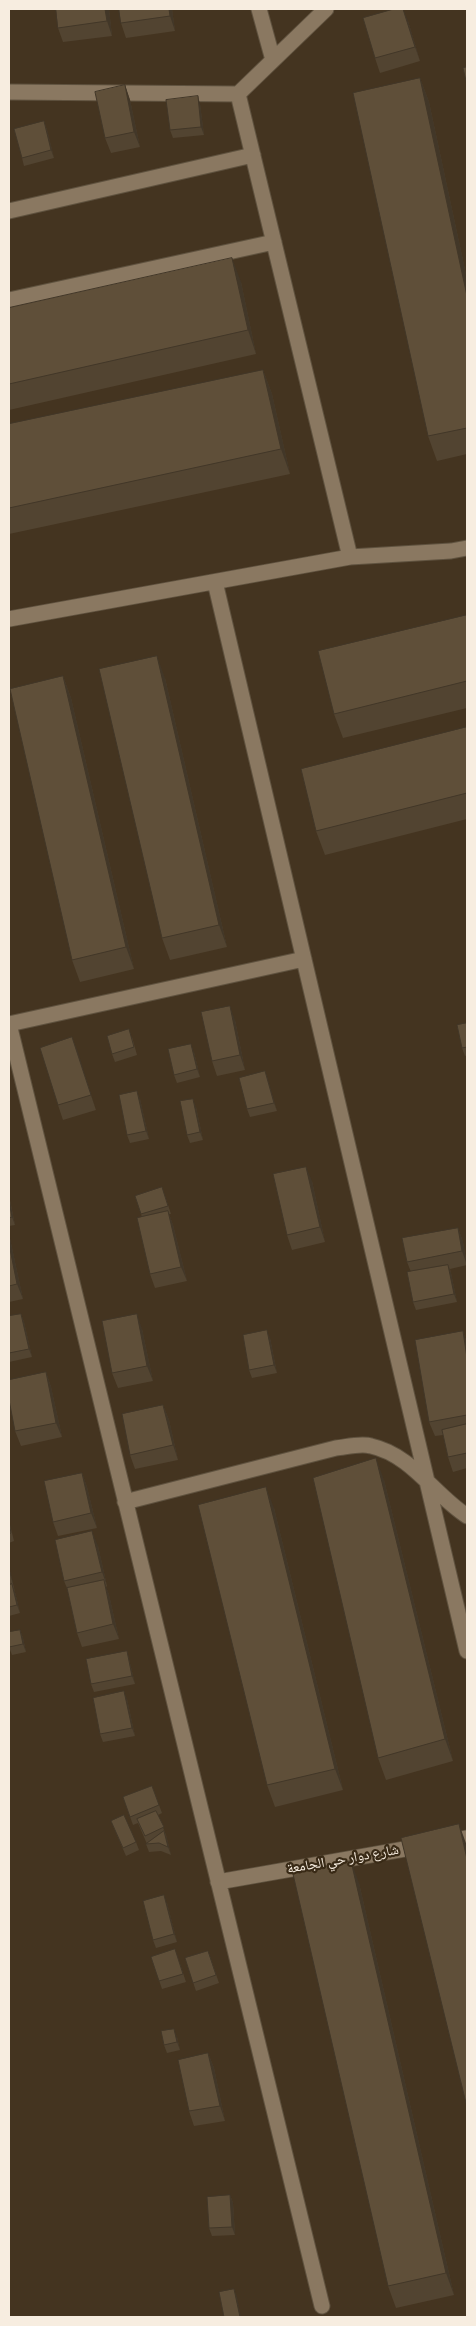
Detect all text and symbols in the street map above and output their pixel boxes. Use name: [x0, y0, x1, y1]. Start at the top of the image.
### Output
street label: شارع دوار حي الجامعة: [286, 1842, 400, 1878]

